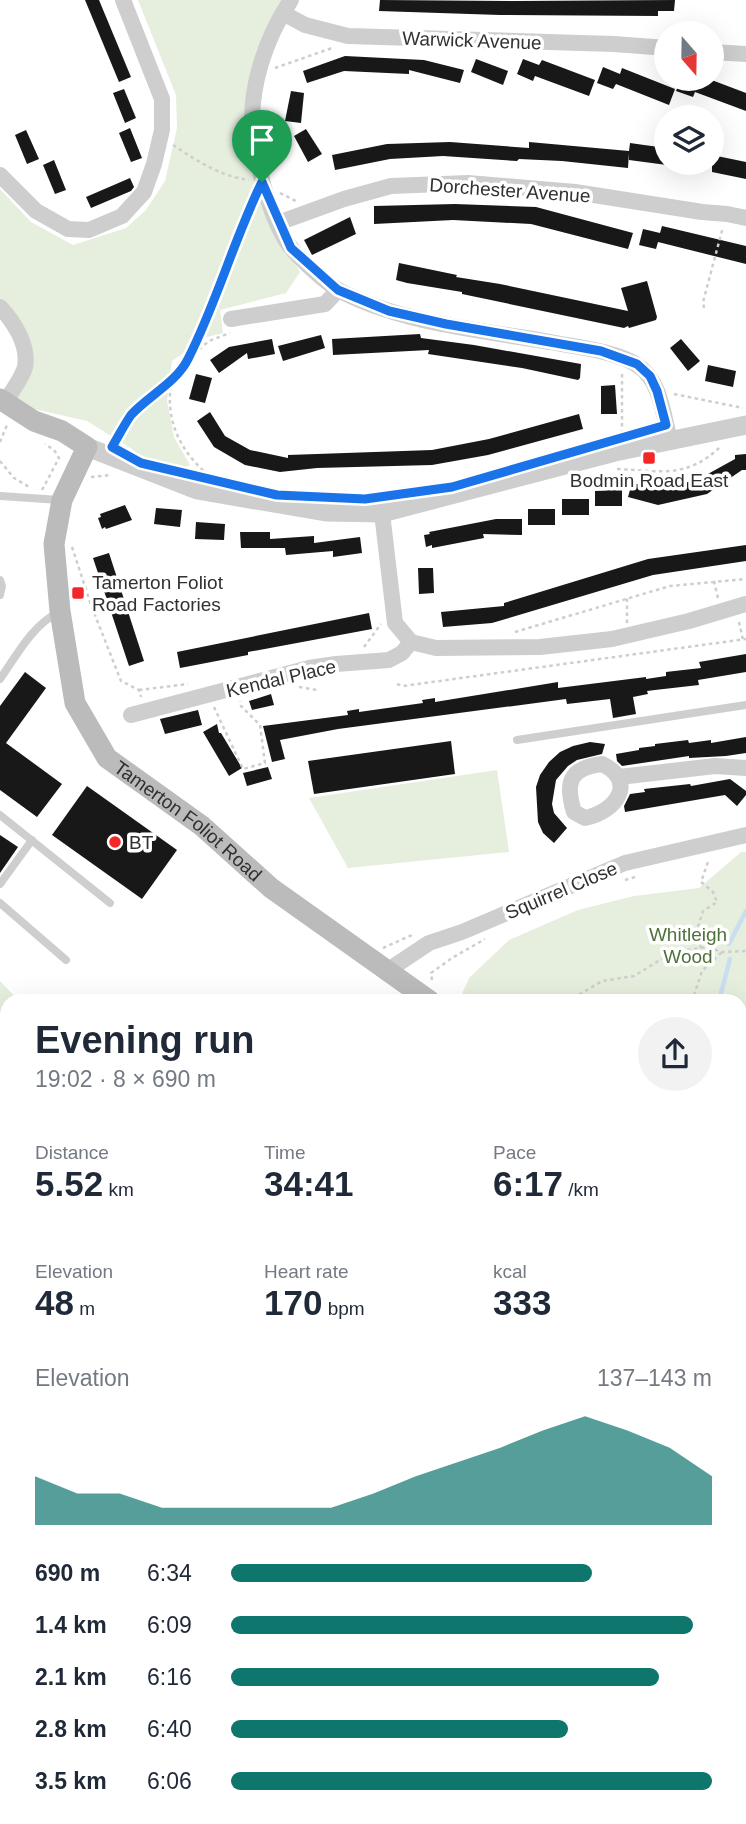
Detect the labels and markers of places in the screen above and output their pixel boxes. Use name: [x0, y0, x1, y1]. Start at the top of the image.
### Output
pin: [232, 110, 292, 182]
marker: Bodmin Road East: [641, 450, 657, 466]
place label: Bodmin Road East: [570, 470, 729, 491]
place label: Tamerton Foliot Road Factories: [92, 572, 224, 615]
marker: Tamerton Foliot Road Factories: [70, 585, 86, 601]
place label: BT: [129, 832, 154, 853]
marker: BT: [107, 834, 123, 850]

